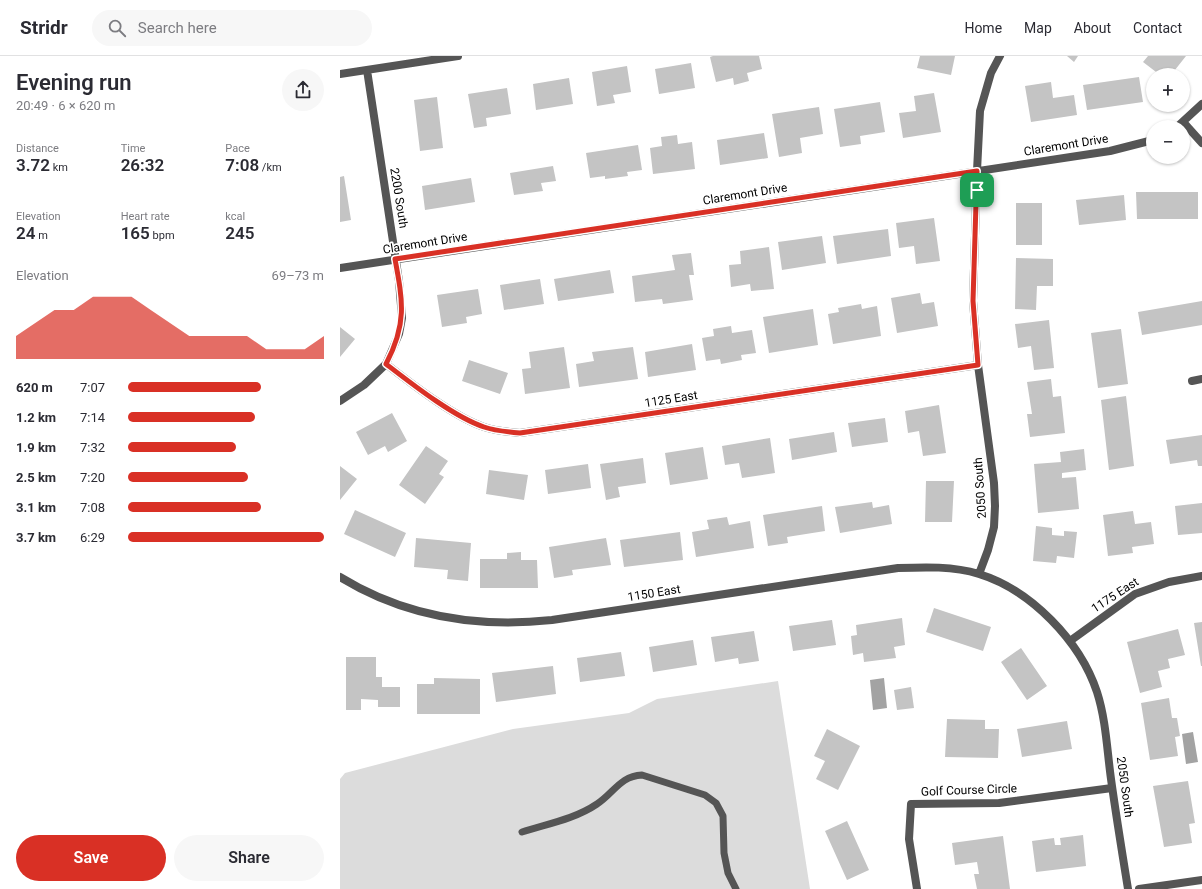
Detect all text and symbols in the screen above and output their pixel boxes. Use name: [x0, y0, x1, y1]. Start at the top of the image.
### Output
search box: [92, 10, 372, 46]
text: Stridr: [20, 16, 68, 39]
icon: search: [106, 17, 128, 39]
text: Search here: [138, 19, 217, 37]
text: Home: [964, 20, 1002, 36]
text: Map: [1024, 20, 1052, 36]
text: About: [1074, 20, 1111, 36]
text: Contact: [1133, 20, 1182, 36]
map controls: [1146, 68, 1190, 164]
button: +: [1146, 68, 1190, 112]
button: share: [282, 69, 324, 111]
text: Evening run: [16, 70, 132, 95]
text: 20:49 · 6 × 620 m: [16, 98, 115, 113]
button: −: [1146, 120, 1190, 164]
street label: Claremont Drive: [1023, 131, 1109, 159]
text: Distance: [16, 142, 59, 155]
text: Time: [121, 142, 145, 155]
text: Pace: [225, 142, 250, 155]
text: 3.72: [16, 155, 50, 175]
text: 26:32: [121, 155, 164, 175]
text: 7:08: [225, 155, 259, 175]
text: km: [50, 161, 68, 174]
text: /km: [259, 161, 282, 174]
street label: 2200 South: [387, 167, 411, 229]
pin: [960, 173, 994, 207]
icon: arrive: [966, 179, 988, 201]
street label: Claremont Drive: [702, 180, 788, 208]
text: Elevation: [16, 210, 61, 223]
text: Heart rate: [121, 210, 170, 223]
text: kcal: [225, 210, 245, 223]
text: 24: [16, 223, 35, 243]
text: 165: [121, 223, 150, 243]
text: 245: [225, 223, 254, 243]
text: m: [35, 229, 48, 242]
text: bpm: [150, 229, 175, 242]
street label: Claremont Drive: [382, 229, 468, 257]
text: Elevation: [16, 268, 69, 283]
text: 69–73 m: [272, 268, 324, 283]
text: 620 m: [16, 380, 53, 395]
text: 7:07: [80, 380, 105, 395]
street label: 1125 East: [644, 388, 699, 410]
text: 1.2 km: [16, 410, 56, 425]
text: 7:14: [80, 410, 105, 425]
text: 1.9 km: [16, 440, 56, 455]
text: 7:32: [80, 440, 105, 455]
street label: 2050 South: [971, 457, 989, 519]
text: 2.5 km: [16, 470, 56, 485]
text: 7:20: [80, 470, 105, 485]
text: 3.1 km: [16, 500, 56, 515]
text: 7:08: [80, 500, 105, 515]
text: 3.7 km: [16, 530, 56, 545]
text: 6:29: [80, 530, 105, 545]
street label: 1175 East: [1089, 575, 1141, 615]
street label: 1150 East: [627, 582, 682, 604]
street label: 2050 South: [1114, 756, 1136, 818]
street label: Golf Course Circle: [921, 781, 1017, 799]
button: Save: [16, 835, 166, 881]
button: Share: [174, 835, 324, 881]

